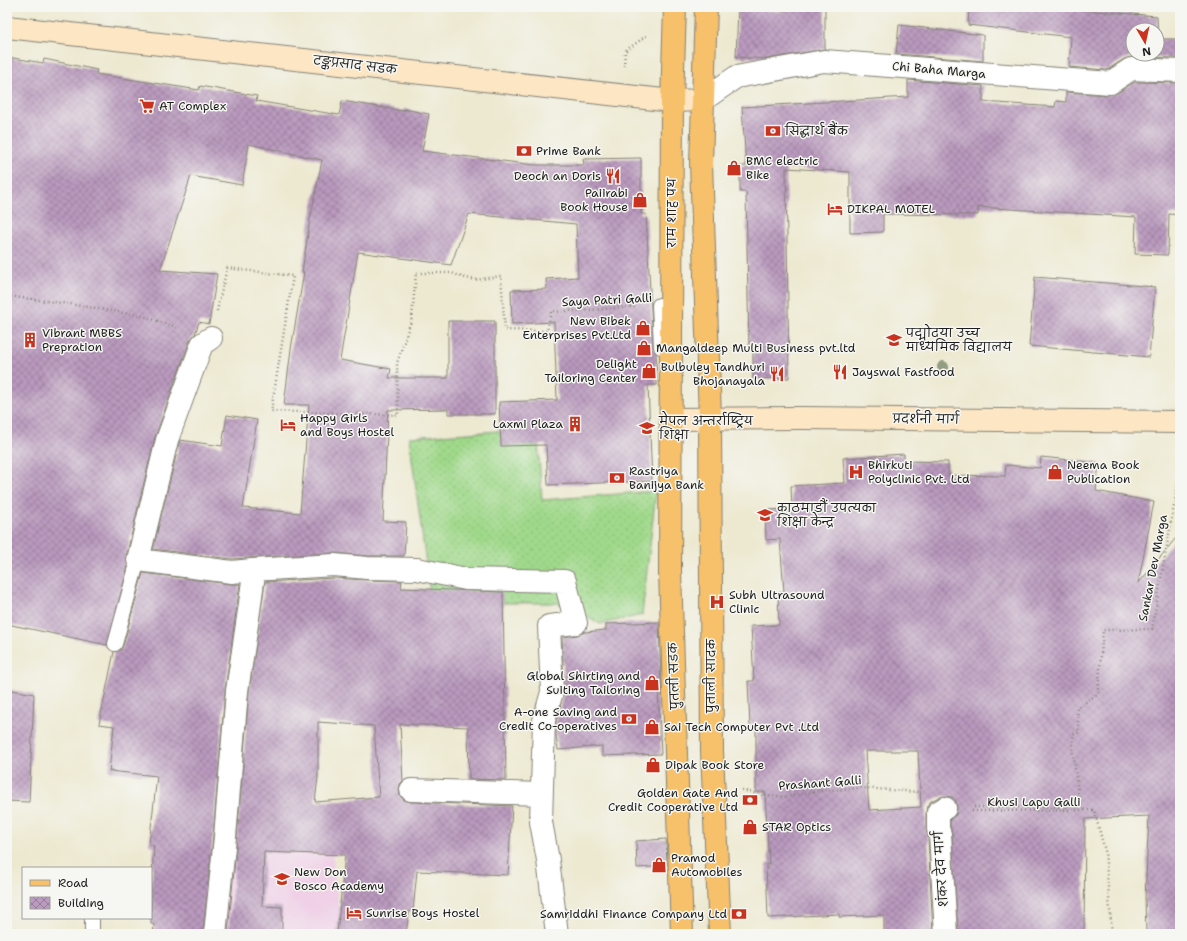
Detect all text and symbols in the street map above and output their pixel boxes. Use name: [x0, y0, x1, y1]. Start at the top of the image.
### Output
north arrow: [1125, 22, 1165, 62]
text: N: [1141, 43, 1152, 60]
street label: टङ्कप्रसाद सडक: [312, 52, 399, 78]
street label: Chi Baha Marga: [891, 58, 987, 82]
supermarket icon: AT Complex: [138, 97, 156, 115]
place label: AT Complex: [159, 98, 226, 114]
place label: सिद्धार्थ बैंक: [784, 121, 849, 139]
bank icon: सिद्धार्थ बैंक: [764, 122, 782, 140]
bank icon: Prime Bank: [515, 142, 533, 160]
place label: Prime Bank: [536, 143, 601, 159]
place label: BMC electric Bike: [746, 153, 818, 183]
shop icon: BMC electric Bike: [725, 159, 743, 177]
restaurant icon: Deoch an Doris: [604, 167, 622, 185]
place label: Deoch an Doris: [514, 168, 601, 184]
street label: राम शाह पथ: [664, 177, 680, 249]
place label: Paiirabi Book House: [560, 185, 628, 215]
shop icon: Paiirabi Book House: [631, 191, 649, 209]
hotel icon: DIKPAL MOTEL: [826, 200, 844, 218]
place label: DIKPAL MOTEL: [847, 201, 936, 217]
street label: Saya Patri Galli: [561, 290, 653, 310]
place label: New Bibek Enterprises Pvt.Ltd: [523, 313, 631, 343]
shop icon: New Bibek Enterprises Pvt.Ltd: [634, 319, 652, 337]
place label: पद्मोदया उच्च माध्यमिक विद्यालय: [905, 323, 1013, 355]
place label: Vibrant MBBS Prepration: [42, 325, 122, 355]
building icon: Vibrant MBBS Prepration: [21, 331, 39, 349]
school or university icon: पद्मोदया उच्च माध्यमिक विद्यालय: [885, 331, 903, 349]
shop icon: Mangaldeep Multi Business pvt.ltd: [635, 339, 653, 357]
place label: Mangaldeep Multi Business pvt.ltd: [656, 340, 856, 356]
place label: Delight Tailoring Center: [544, 356, 637, 386]
place label: Bulbuley Tandhuri Bhojanayala: [661, 359, 766, 389]
shop icon: Delight Tailoring Center: [640, 362, 658, 380]
restaurant icon: Jayswal Fastfood: [831, 363, 849, 381]
place label: Jayswal Fastfood: [852, 364, 955, 380]
restaurant icon: Bulbuley Tandhuri Bhojanayala: [768, 365, 786, 383]
street label: प्रदर्शनी मार्ग: [892, 409, 960, 428]
place label: Happy Girls and Boys Hostel: [300, 410, 395, 440]
place label: मेपल अन्तर्राष्ट्रिय शिक्षा: [658, 410, 754, 443]
building icon: Laxmi Plaza: [566, 415, 584, 433]
hotel icon: Happy Girls and Boys Hostel: [279, 416, 297, 434]
place label: Laxmi Plaza: [493, 416, 564, 432]
school or university icon: मेपल अन्तर्राष्ट्रिय शिक्षा: [638, 419, 656, 437]
place label: Bhirkuti Polyclinic Pvt. Ltd: [868, 457, 970, 487]
place label: Neema Book Publication: [1067, 457, 1140, 487]
place label: Rastriya Banijya Bank: [629, 463, 704, 493]
hospital icon: Bhirkuti Polyclinic Pvt. Ltd: [847, 463, 865, 481]
shop icon: Neema Book Publication: [1046, 463, 1064, 481]
bank icon: Rastriya Banijya Bank: [608, 469, 626, 487]
place label: काठमाडौं उपत्यका शिक्षा केन्द्र: [776, 498, 877, 530]
school or university icon: काठमाडौं उपत्यका शिक्षा केन्द्र: [756, 506, 774, 524]
street label: Sankar Dev Marga: [1135, 513, 1171, 623]
place label: Subh Ultrasound Clinic: [729, 587, 825, 617]
hospital icon: Subh Ultrasound Clinic: [708, 593, 726, 611]
street label: पुताली सादक: [702, 638, 719, 714]
street label: पुतली सडक: [664, 641, 683, 711]
place label: Global Shirting and Suiting Tailoring: [526, 668, 640, 698]
shop icon: Global Shirting and Suiting Tailoring: [643, 674, 661, 692]
place label: A-one Saving and Credit Co-operatives: [499, 704, 617, 734]
bank icon: A-one Saving and Credit Co-operatives: [620, 710, 638, 728]
shop icon: Sai Tech Computer Pvt .Ltd: [643, 718, 661, 736]
place label: Sai Tech Computer Pvt .Ltd: [664, 719, 820, 735]
shop icon: Dipak Book Store: [644, 756, 662, 774]
place label: Dipak Book Store: [665, 757, 765, 773]
street label: Prashant Galli: [778, 772, 862, 794]
place label: Golden Gate And Credit Cooperative Ltd: [608, 785, 738, 815]
bank icon: Golden Gate And Credit Cooperative Ltd: [741, 791, 759, 809]
street label: Khusi Lapu Galli: [987, 794, 1081, 810]
shop icon: STAR Optics: [741, 818, 759, 836]
place label: STAR Optics: [762, 819, 831, 835]
street label: शंकर देव मार्ग: [927, 830, 952, 908]
place label: Pramod Automobiles: [671, 850, 743, 880]
shop icon: Pramod Automobiles: [650, 856, 668, 874]
place label: New Don Bosco Academy: [294, 864, 384, 894]
legend: [22, 867, 152, 919]
school or university icon: New Don Bosco Academy: [273, 870, 291, 888]
text: Road: [58, 875, 89, 891]
text: Building: [58, 895, 104, 911]
hotel icon: Sunrise Boys Hostel: [345, 904, 363, 922]
place label: Sunrise Boys Hostel: [366, 905, 480, 921]
bank icon: Samriddhi Finance Company Ltd: [730, 905, 748, 923]
place label: Samriddhi Finance Company Ltd: [540, 906, 727, 922]

